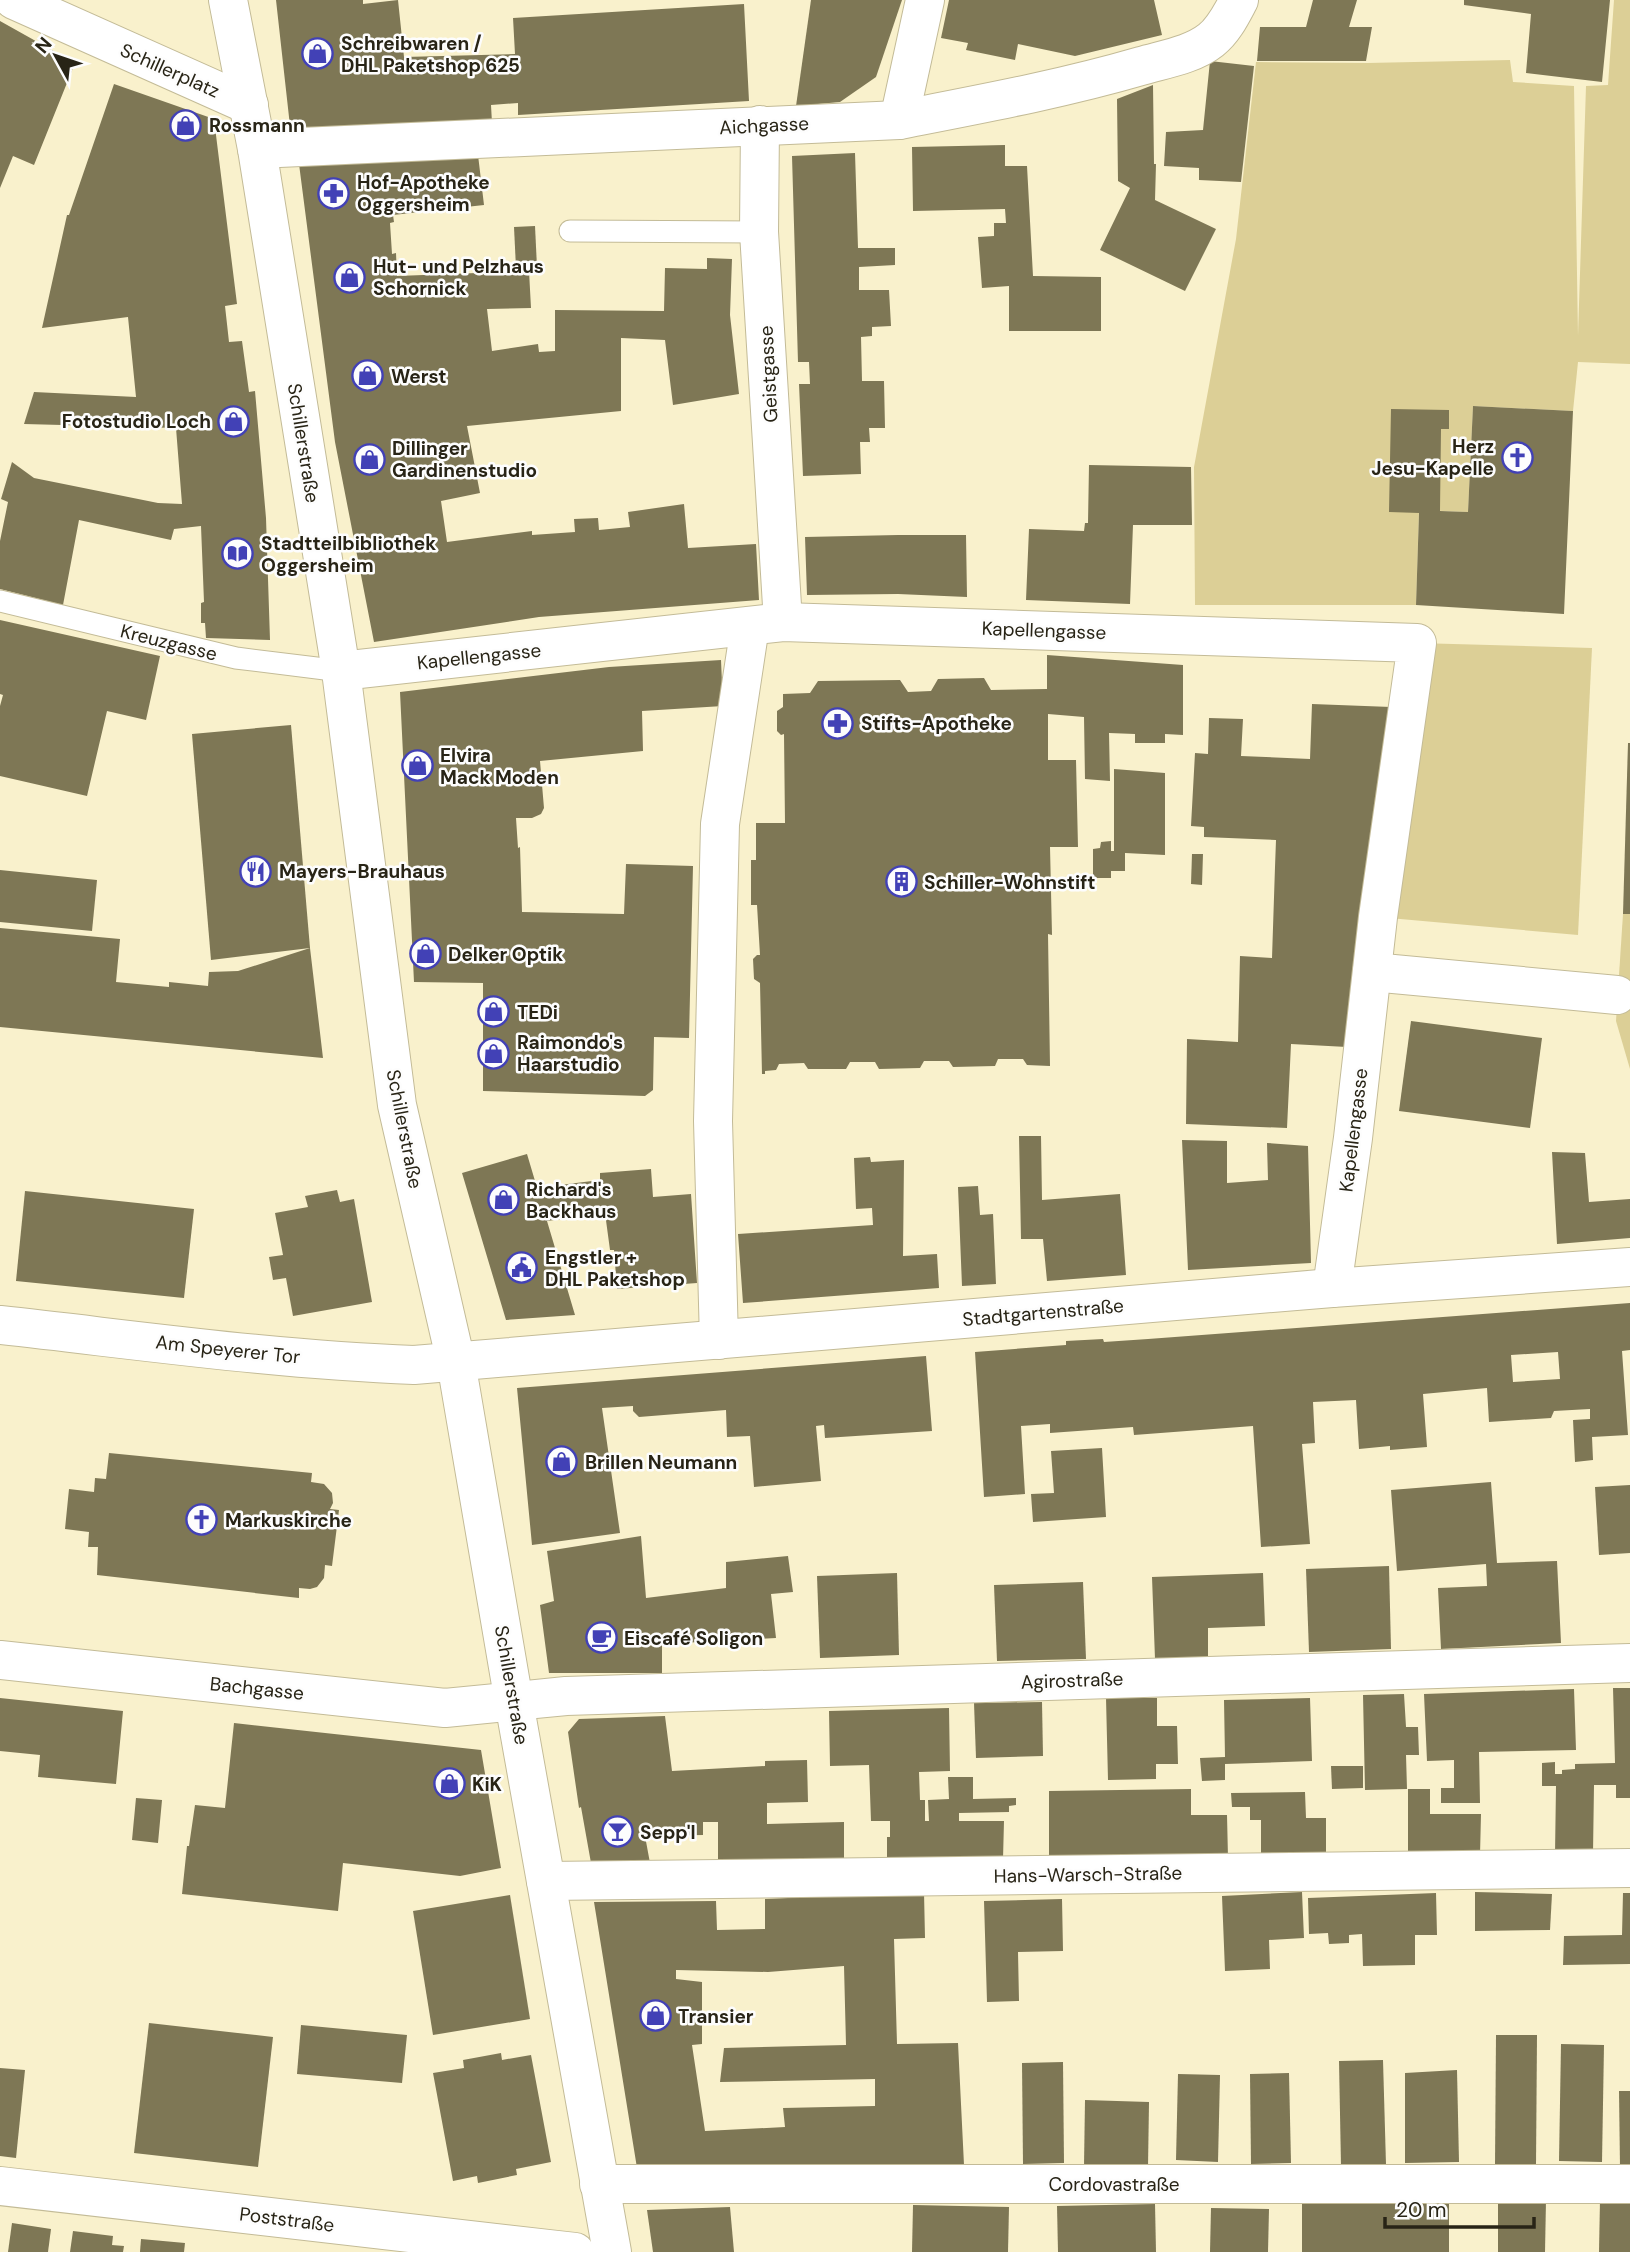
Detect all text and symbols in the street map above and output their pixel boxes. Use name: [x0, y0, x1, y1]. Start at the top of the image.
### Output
north arrow: [21, 21, 91, 91]
place label: Schreibwaren / DHL Paketshop 625: [341, 31, 520, 78]
text: N: [29, 32, 57, 59]
street label: Schillerplatz: [116, 37, 223, 103]
shop icon: Schreibwaren / DHL Paketshop 625: [301, 37, 335, 71]
shop icon: Rossmann: [169, 108, 203, 142]
street label: Aichgasse: [719, 111, 810, 140]
place label: Rossmann: [209, 113, 305, 138]
place label: Hof-Apotheke Oggersheim: [357, 170, 490, 217]
pharmacy icon: Hof-Apotheke Oggersheim: [317, 176, 351, 210]
place label: Hut- und Pelzhaus Schornick: [373, 254, 544, 301]
shop icon: Hut- und Pelzhaus Schornick: [333, 260, 367, 294]
street label: Geistgasse: [753, 325, 784, 423]
shop icon: Werst: [351, 359, 385, 393]
place label: Werst: [391, 364, 447, 389]
street label: Schillerstraße: [282, 382, 325, 505]
shop icon: Fotostudio Loch: [217, 404, 251, 438]
place label: Fotostudio Loch: [62, 409, 211, 434]
place label: Herz Jesu-Kapelle: [1371, 434, 1494, 481]
place label: Dillinger Gardinenstudio: [392, 436, 537, 483]
church icon: Herz Jesu-Kapelle: [1500, 440, 1534, 474]
shop icon: Dillinger Gardinenstudio: [352, 442, 386, 476]
place label: Stadtteilbibliothek Oggersheim: [261, 531, 436, 578]
library icon: Stadtteilbibliothek Oggersheim: [221, 537, 255, 571]
street label: Kapellengasse: [981, 616, 1107, 645]
street label: Kreuzgasse: [118, 618, 220, 667]
street label: Kapellengasse: [416, 638, 542, 675]
pharmacy icon: Stifts-Apotheke: [821, 706, 855, 740]
place label: Stifts-Apotheke: [861, 711, 1012, 736]
place label: Elvira Mack Moden: [440, 743, 559, 790]
shop icon: Elvira Mack Moden: [400, 749, 434, 783]
restaurant icon: Mayers-Brauhaus: [239, 854, 273, 888]
place label: Mayers-Brauhaus: [279, 859, 445, 884]
building icon: Schiller-Wohnstift: [884, 865, 918, 899]
place label: Schiller-Wohnstift: [924, 870, 1096, 895]
shop icon: Delker Optik: [408, 937, 442, 971]
place label: Delker Optik: [448, 942, 563, 967]
shop icon: TEDi: [477, 995, 511, 1029]
place label: TEDi: [517, 1000, 558, 1025]
place label: Raimondo's Haarstudio: [517, 1030, 623, 1077]
shop icon: Raimondo's Haarstudio: [477, 1036, 511, 1070]
street label: Schillerstraße: [381, 1067, 428, 1191]
street label: Kapellengasse: [1333, 1067, 1374, 1193]
place label: Richard's Backhaus: [526, 1177, 616, 1224]
shop icon: Richard's Backhaus: [486, 1183, 520, 1217]
place label: Engstler + DHL Paketshop: [545, 1245, 685, 1292]
public building icon: Engstler + DHL Paketshop: [505, 1251, 539, 1285]
street label: Stadtgartenstraße: [961, 1293, 1125, 1332]
street label: Am Speyerer Tor: [154, 1329, 301, 1370]
shop icon: Brillen Neumann: [545, 1445, 579, 1479]
place label: Brillen Neumann: [585, 1450, 737, 1475]
church icon: Markuskirche: [185, 1503, 219, 1537]
place label: Markuskirche: [225, 1508, 352, 1533]
cafe icon: Eiscafé Soligon: [584, 1621, 618, 1655]
street label: Schillerstraße: [489, 1623, 534, 1747]
place label: Eiscafé Soligon: [624, 1626, 763, 1651]
street label: Agirostraße: [1020, 1666, 1124, 1695]
street label: Bachgasse: [209, 1671, 305, 1706]
shop icon: KiK: [432, 1767, 466, 1801]
place label: KiK: [472, 1772, 502, 1797]
bar icon: Sepp'l: [600, 1815, 634, 1849]
place label: Sepp'l: [640, 1820, 696, 1845]
street label: Hans-Warsch-Straße: [993, 1860, 1183, 1889]
shop icon: Transier: [638, 1999, 672, 2033]
place label: Transier: [678, 2004, 754, 2029]
street label: Cordovastraße: [1048, 2172, 1180, 2197]
scale bar: [1385, 2186, 1534, 2230]
text: 20 m: [1396, 2196, 1447, 2224]
street label: Poststraße: [238, 2201, 336, 2238]

